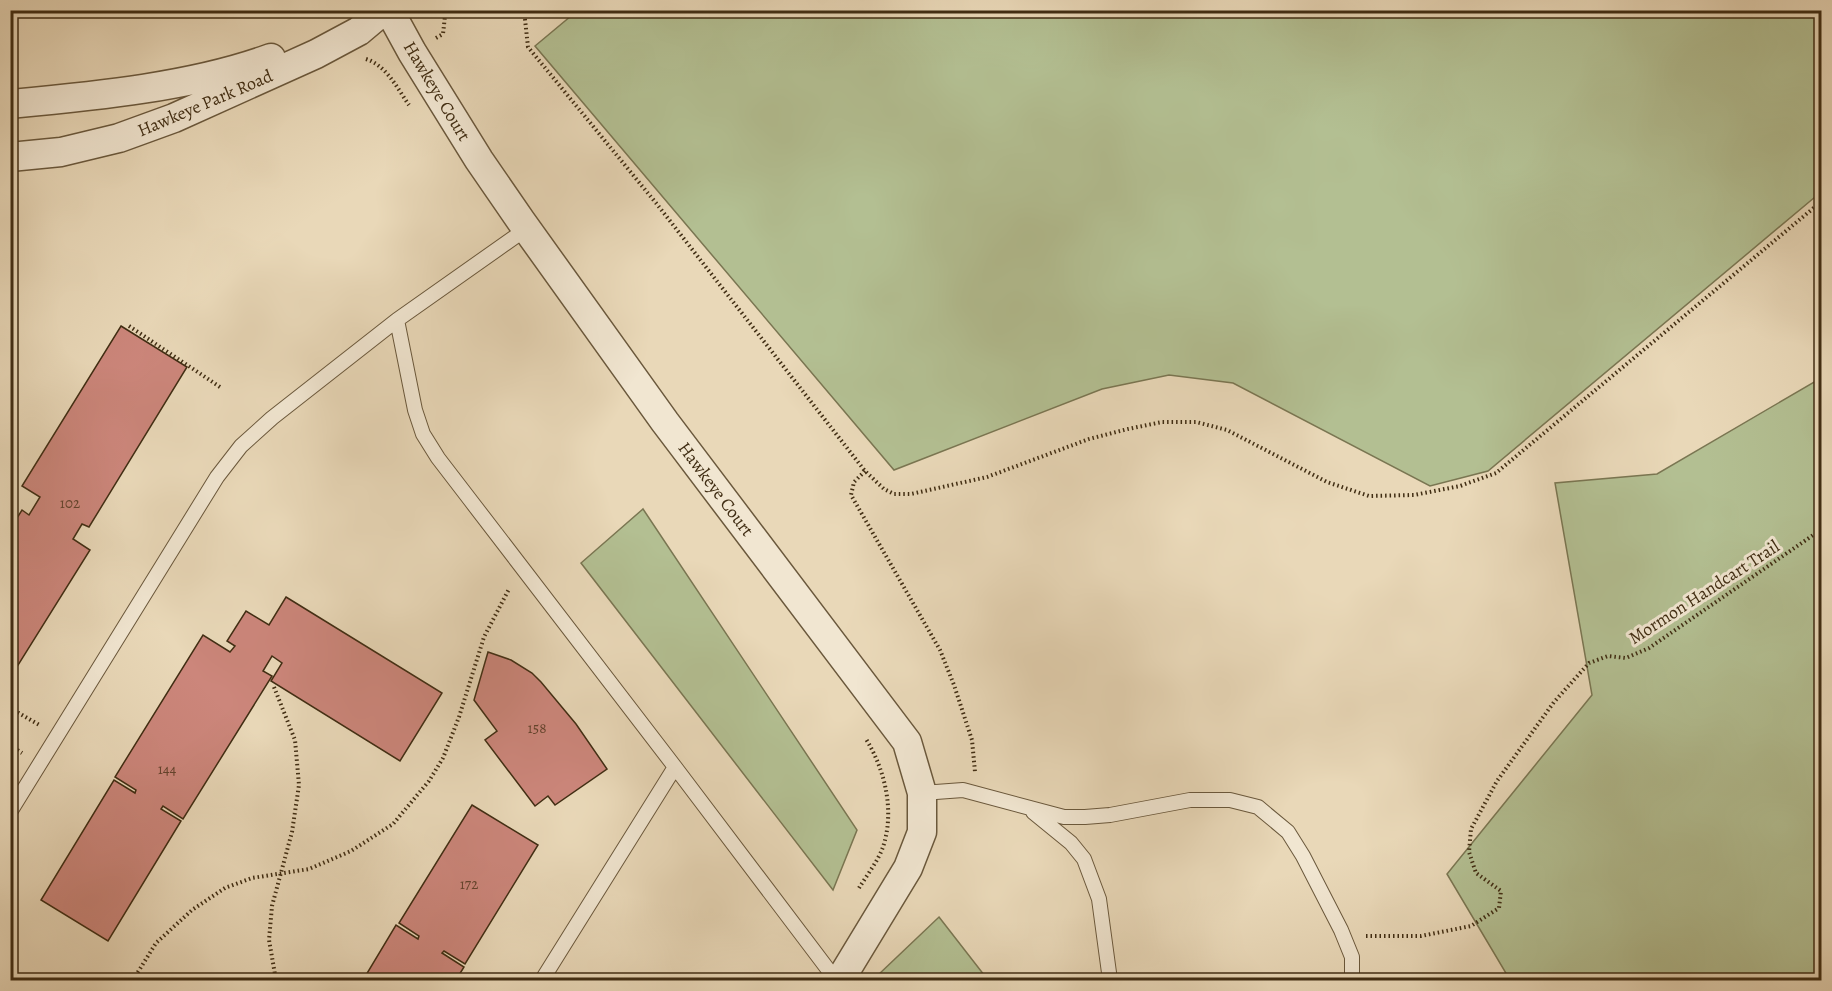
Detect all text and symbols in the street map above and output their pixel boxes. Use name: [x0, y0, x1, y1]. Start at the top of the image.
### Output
street label: Hawkeye Court: [398, 37, 476, 145]
street label: Hawkeye Park Road: [134, 64, 277, 142]
street label: Hawkeye Court: [673, 437, 759, 541]
house number: 102: [60, 493, 80, 513]
street label: Mormon Handcart Trail: [1624, 534, 1785, 650]
house number: 158: [528, 718, 546, 738]
house number: 144: [158, 759, 177, 779]
house number: 172: [460, 874, 478, 894]

